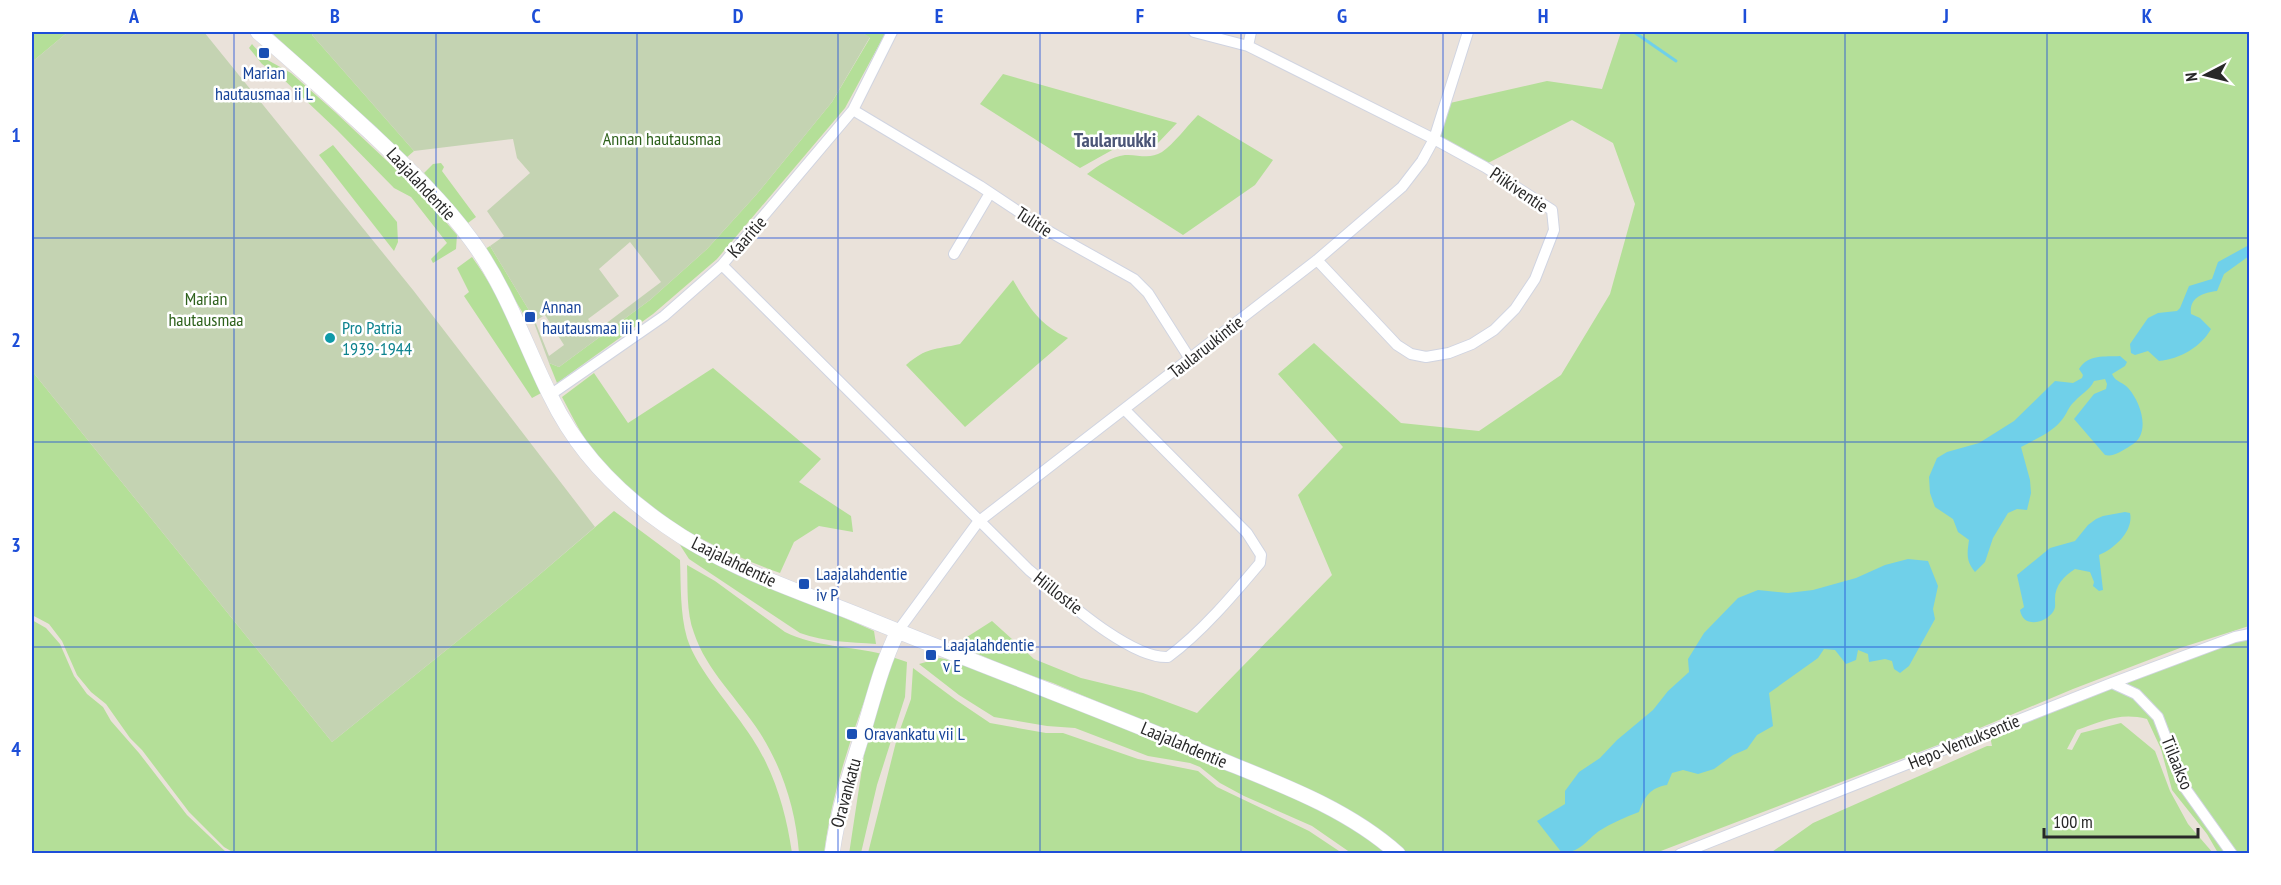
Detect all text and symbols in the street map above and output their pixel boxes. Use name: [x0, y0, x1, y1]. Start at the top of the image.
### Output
text: A: [128, 3, 140, 29]
text: B: [330, 3, 340, 29]
text: C: [531, 3, 541, 29]
text: D: [733, 3, 744, 29]
text: E: [935, 3, 943, 29]
text: F: [1136, 3, 1144, 29]
text: G: [1337, 3, 1347, 29]
text: H: [1538, 3, 1548, 29]
text: I: [1743, 3, 1747, 29]
text: J: [1942, 3, 1949, 29]
text: K: [2142, 3, 2153, 29]
north arrow: [2176, 45, 2236, 105]
marker: Marian hautausmaa ii L: [257, 46, 271, 60]
place label: Marian hautausmaa ii L: [215, 61, 314, 105]
text: N: [2181, 71, 2202, 82]
text: 1: [11, 122, 21, 148]
park label: Annan hautausmaa: [603, 127, 721, 150]
district label: Taularuukki: [1074, 127, 1156, 153]
street label: Laajalahdentie: [382, 142, 461, 225]
street label: Piikiventie: [1486, 162, 1553, 217]
street label: Tulitie: [1012, 201, 1057, 242]
street label: Kaaritie: [722, 211, 771, 262]
park label: Marian hautausmaa: [168, 287, 244, 331]
place label: Annan hautausmaa iii I: [542, 295, 641, 339]
marker: Annan hautausmaa iii I: [523, 310, 537, 324]
street label: Taularuukintie: [1164, 310, 1248, 383]
place label: Pro Patria 1939-1944: [342, 316, 412, 360]
text: 2: [11, 327, 21, 353]
marker: Pro Patria 1939-1944: [323, 331, 337, 345]
street label: Laajalahdentie: [688, 531, 780, 592]
text: 3: [11, 532, 21, 558]
place label: Laajalahdentie iv P: [816, 562, 907, 606]
street label: Hiillostie: [1029, 566, 1087, 619]
marker: Laajalahdentie iv P: [797, 577, 811, 591]
place label: Laajalahdentie v E: [943, 633, 1034, 677]
marker: Laajalahdentie v E: [924, 648, 938, 662]
street label: Hepo-Ventuksentie: [1905, 709, 2023, 774]
street label: Laajalahdentie: [1138, 716, 1231, 773]
place label: Oravankatu vii L: [864, 722, 965, 745]
marker: Oravankatu vii L: [845, 727, 859, 741]
street label: Tiilaakso: [2156, 733, 2199, 793]
text: 4: [11, 736, 21, 762]
street label: Oravankatu: [825, 756, 866, 830]
scale bar: [2044, 801, 2198, 839]
text: 100 m: [2053, 810, 2093, 833]

